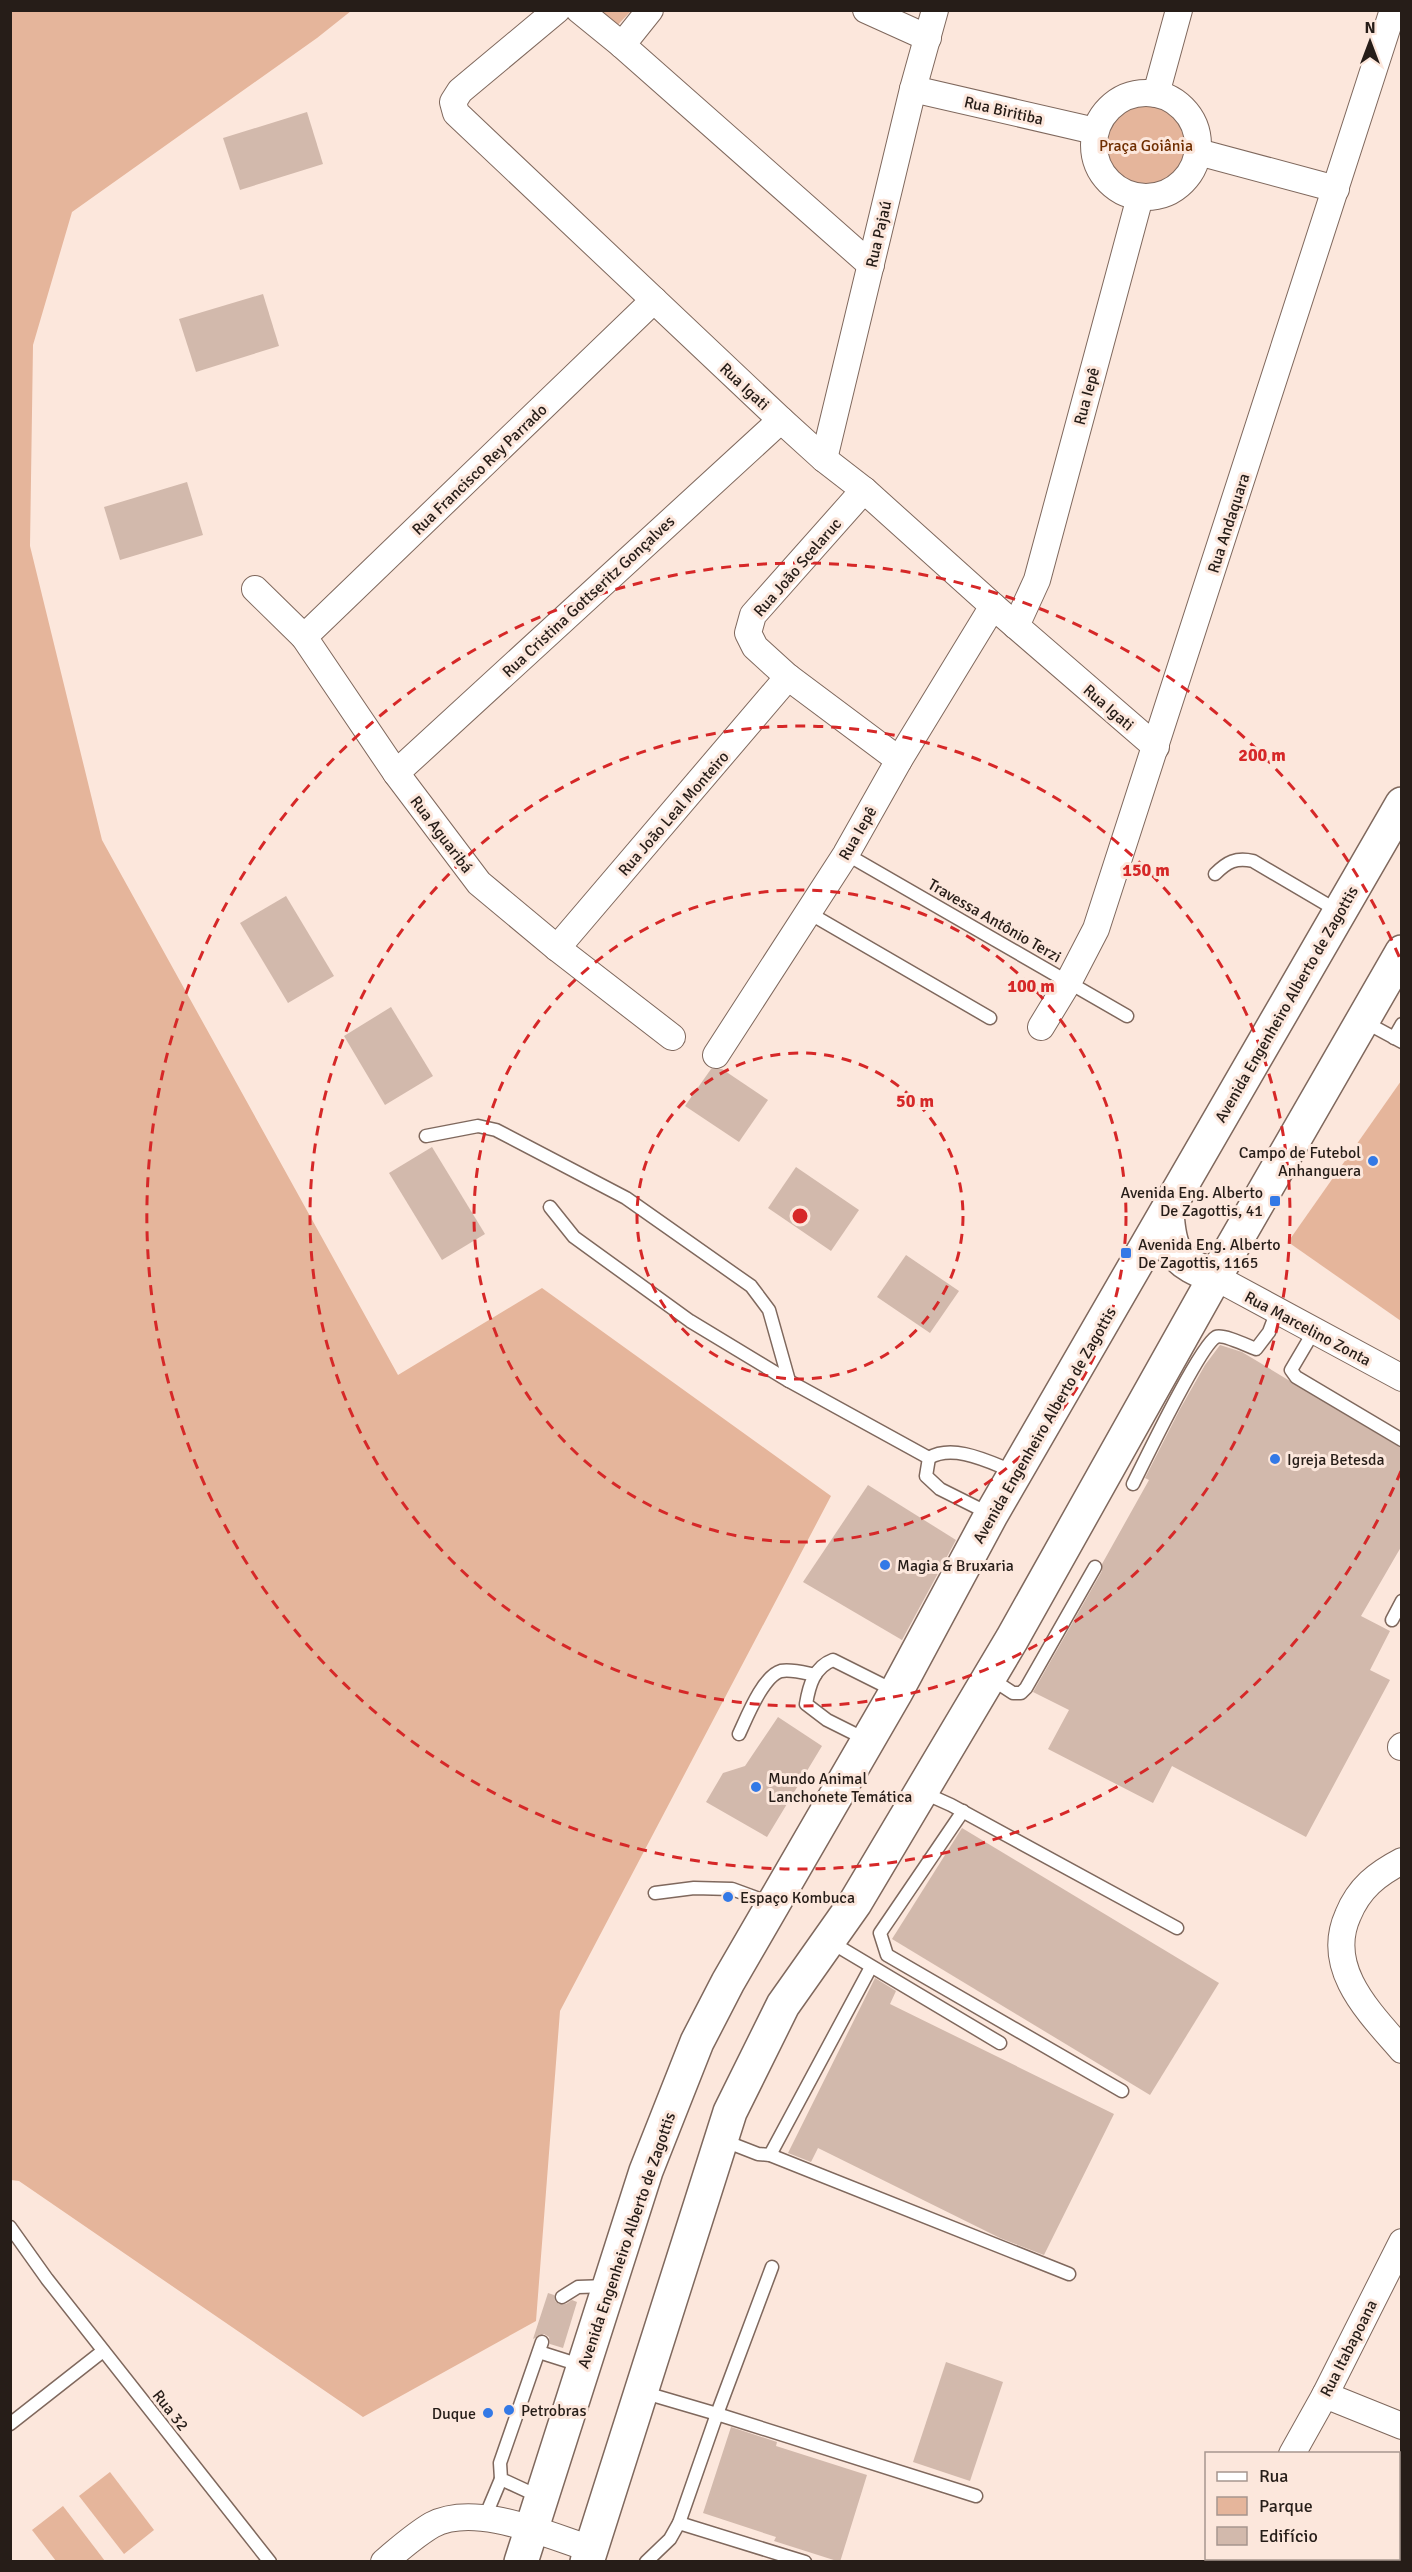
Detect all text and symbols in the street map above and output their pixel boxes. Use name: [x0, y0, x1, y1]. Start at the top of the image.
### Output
north arrow: [1340, 12, 1400, 72]
text: N: [1364, 18, 1376, 38]
street label: Rua Biritiba: [962, 92, 1045, 130]
park label: Praça Goiânia: [1099, 136, 1193, 156]
street label: Rua Pajaú: [862, 199, 896, 270]
street label: Rua Igati: [715, 359, 773, 415]
street label: Rua Iepê: [1070, 365, 1104, 427]
street label: Rua Francisco Rey Parrado: [408, 400, 551, 539]
street label: Rua Andaquara: [1203, 471, 1255, 576]
street label: Rua Cristina Gottseritz Gonçalves: [498, 512, 679, 682]
street label: Rua João Scelaruc: [749, 514, 846, 621]
street label: Rua Igati: [1079, 680, 1138, 735]
text: 200 m: [1238, 744, 1286, 766]
street label: Rua João Leal Monteiro: [614, 747, 733, 880]
street label: Rua Aguaribá: [406, 792, 477, 877]
street label: Rua Iepê: [834, 803, 881, 864]
text: 150 m: [1122, 859, 1170, 881]
street label: Travessa Antônio Terzi: [924, 875, 1065, 967]
street label: Avenida Engenheiro Alberto de Zagottis: [1211, 883, 1363, 1126]
text: 100 m: [1007, 975, 1055, 997]
text: 50 m: [896, 1090, 934, 1112]
place label: Campo de Futebol Anhanguera: [1239, 1143, 1361, 1181]
marker: Campo de Futebol Anhanguera: [1366, 1154, 1380, 1168]
place label: Avenida Eng. Alberto De Zagottis, 41: [1121, 1183, 1263, 1221]
marker: Avenida Eng. Alberto De Zagottis, 41: [1268, 1194, 1282, 1208]
centre of rings: [790, 1206, 810, 1226]
place label: Avenida Eng. Alberto De Zagottis, 1165: [1138, 1235, 1281, 1273]
marker: Avenida Eng. Alberto De Zagottis, 1165: [1119, 1246, 1133, 1260]
street label: Rua Marcelino Zonta: [1241, 1287, 1374, 1371]
street label: Avenida Engenheiro Alberto de Zagottis: [969, 1304, 1121, 1547]
place label: Igreja Betesda: [1287, 1450, 1385, 1470]
marker: Igreja Betesda: [1268, 1452, 1282, 1466]
place label: Magia & Bruxaria: [897, 1556, 1014, 1576]
marker: Magia & Bruxaria: [878, 1558, 892, 1572]
place label: Mundo Animal Lanchonete Temática: [768, 1769, 912, 1807]
marker: Mundo Animal Lanchonete Temática: [749, 1780, 763, 1794]
place label: Espaço Kombuca: [740, 1888, 855, 1908]
marker: Espaço Kombuca: [721, 1890, 735, 1904]
street label: Avenida Engenheiro Alberto de Zagottis: [574, 2110, 680, 2371]
street label: Rua Itabapoana: [1316, 2297, 1382, 2400]
street label: Rua 32: [148, 2386, 193, 2435]
place label: Petrobras: [521, 2401, 586, 2421]
marker: Petrobras: [502, 2403, 516, 2417]
place label: Duque: [432, 2404, 476, 2424]
marker: Duque: [481, 2406, 495, 2420]
legend: [1205, 2452, 1400, 2560]
text: Rua: [1259, 2465, 1288, 2487]
text: Parque: [1259, 2495, 1313, 2517]
text: Edifício: [1259, 2525, 1318, 2547]

